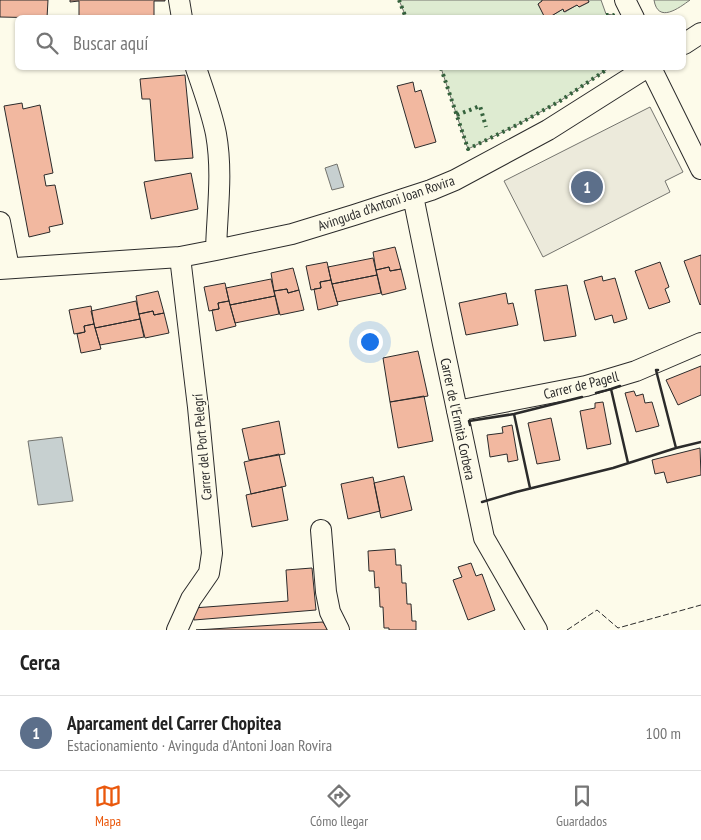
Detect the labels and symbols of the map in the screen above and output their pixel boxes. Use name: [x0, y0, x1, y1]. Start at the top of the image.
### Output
pin: 1: [571, 168, 603, 206]
street label: Avinguda d'Antoni Joan Rovira: [315, 171, 457, 235]
your location: [357, 329, 383, 355]
street label: Carrer de l'Ermità Corbera: [436, 356, 480, 482]
street label: Carrer de Pagell: [542, 367, 621, 403]
street label: Carrer del Port Pelegrí: [188, 393, 216, 501]

